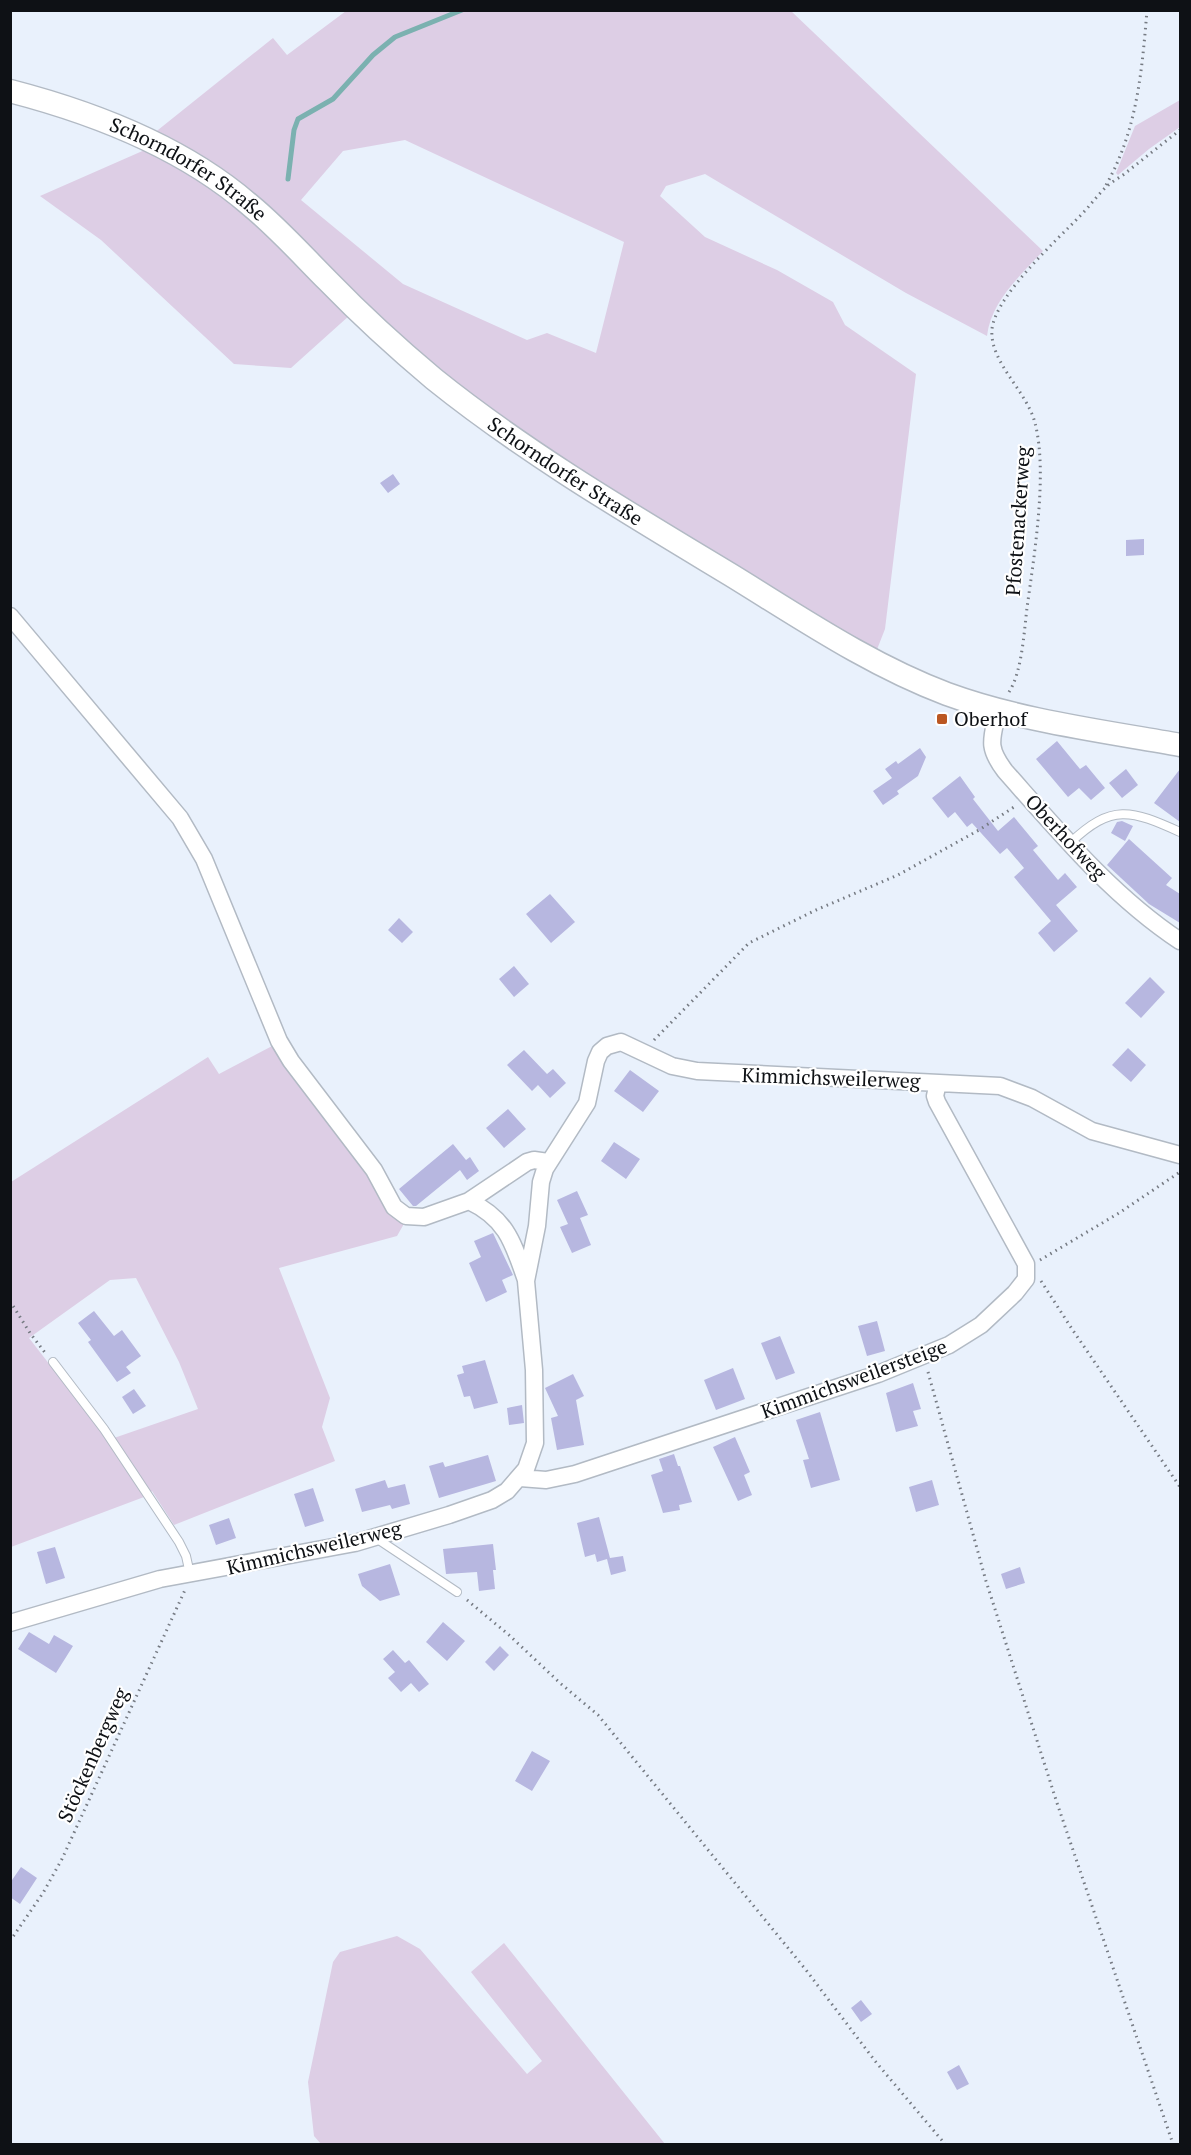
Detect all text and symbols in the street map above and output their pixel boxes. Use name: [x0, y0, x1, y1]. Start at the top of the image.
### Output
street label: Schorndorfer Straße: [106, 110, 273, 227]
street label: Schorndorfer Straße: [483, 410, 648, 532]
street label: Pfostenackerweg: [999, 445, 1036, 597]
place label: Oberhof: [954, 705, 1028, 732]
marker: Oberhof: [935, 712, 949, 726]
street label: Oberhofweg: [1020, 788, 1113, 886]
street label: Kimmichsweilerweg: [741, 1061, 921, 1094]
street label: Kimmichsweilersteige: [757, 1332, 951, 1425]
street label: Kimmichsweilerweg: [224, 1514, 404, 1581]
street label: Stöckenbergweg: [51, 1683, 134, 1826]

